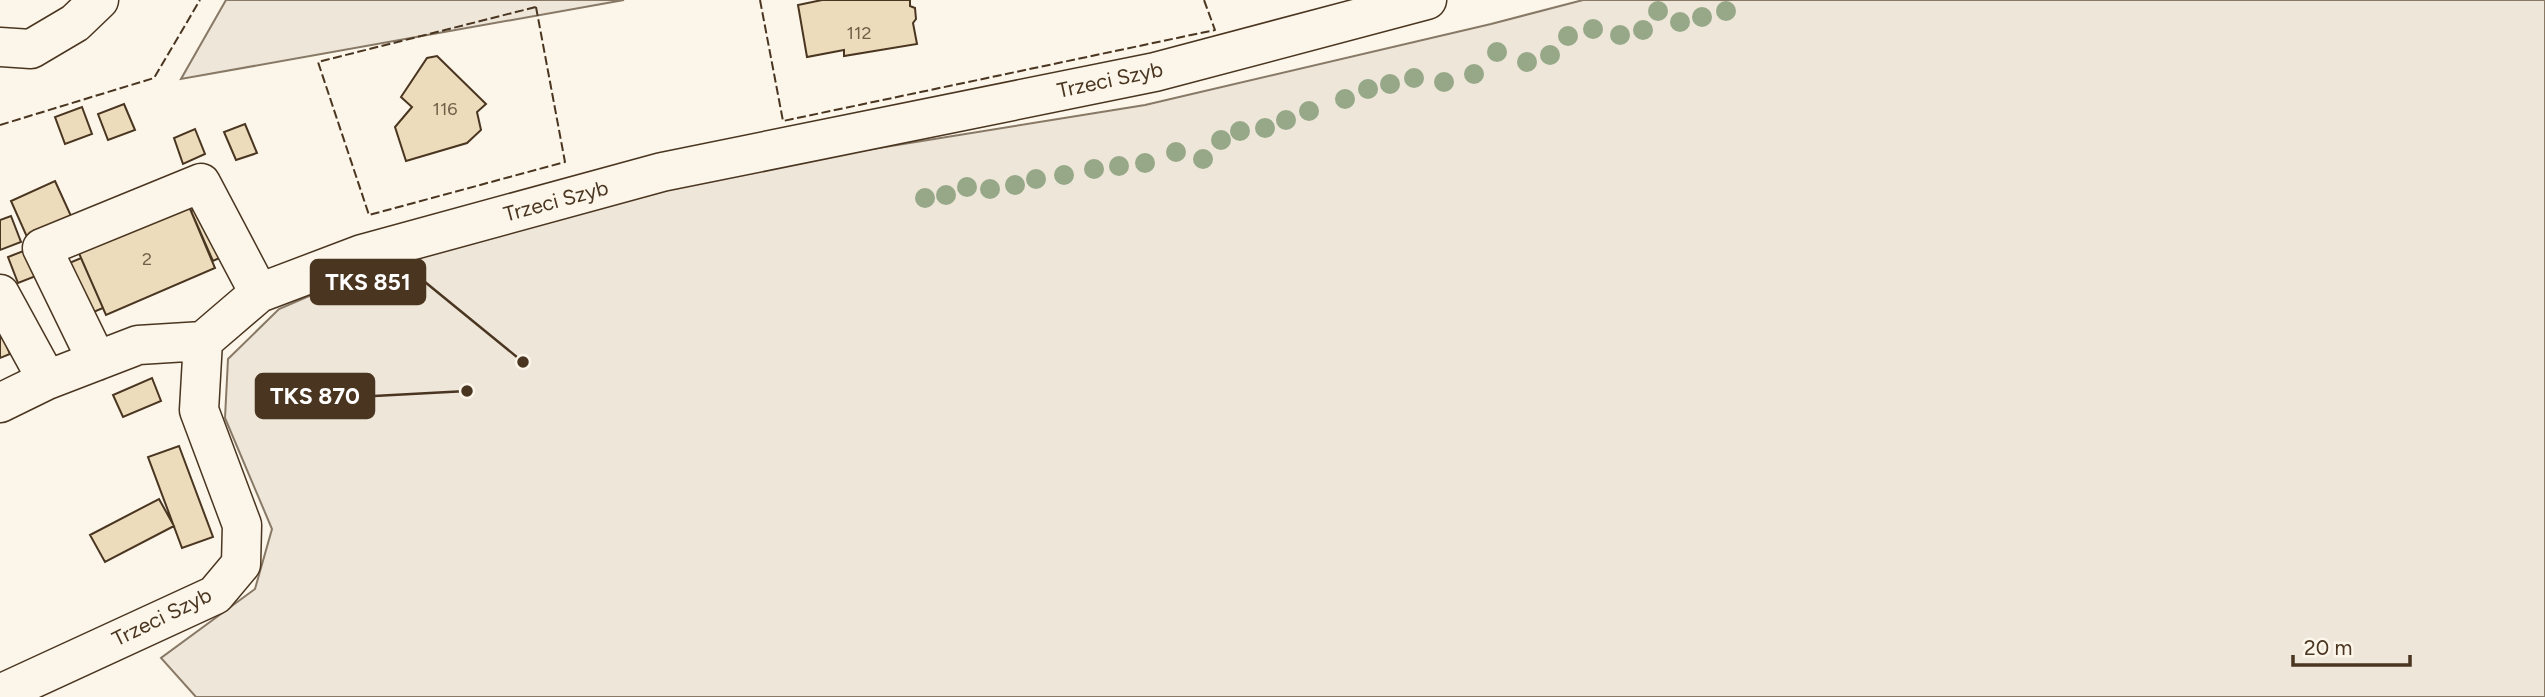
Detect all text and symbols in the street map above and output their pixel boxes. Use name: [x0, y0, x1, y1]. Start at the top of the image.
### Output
house number: 112: [847, 22, 871, 44]
street label: Trzeci Szyb: [1055, 56, 1165, 103]
house number: 116: [432, 98, 458, 120]
street label: Trzeci Szyb: [501, 175, 611, 226]
house number: 2: [142, 248, 152, 270]
callout: TKS 851: [311, 260, 425, 304]
text: TKS 851: [325, 268, 411, 296]
callout: TKS 870: [256, 374, 374, 418]
text: TKS 870: [270, 382, 360, 410]
street label: Trzeci Szyb: [108, 582, 216, 651]
scale bar: [2293, 624, 2410, 668]
text: 20 m: [2304, 635, 2352, 660]

